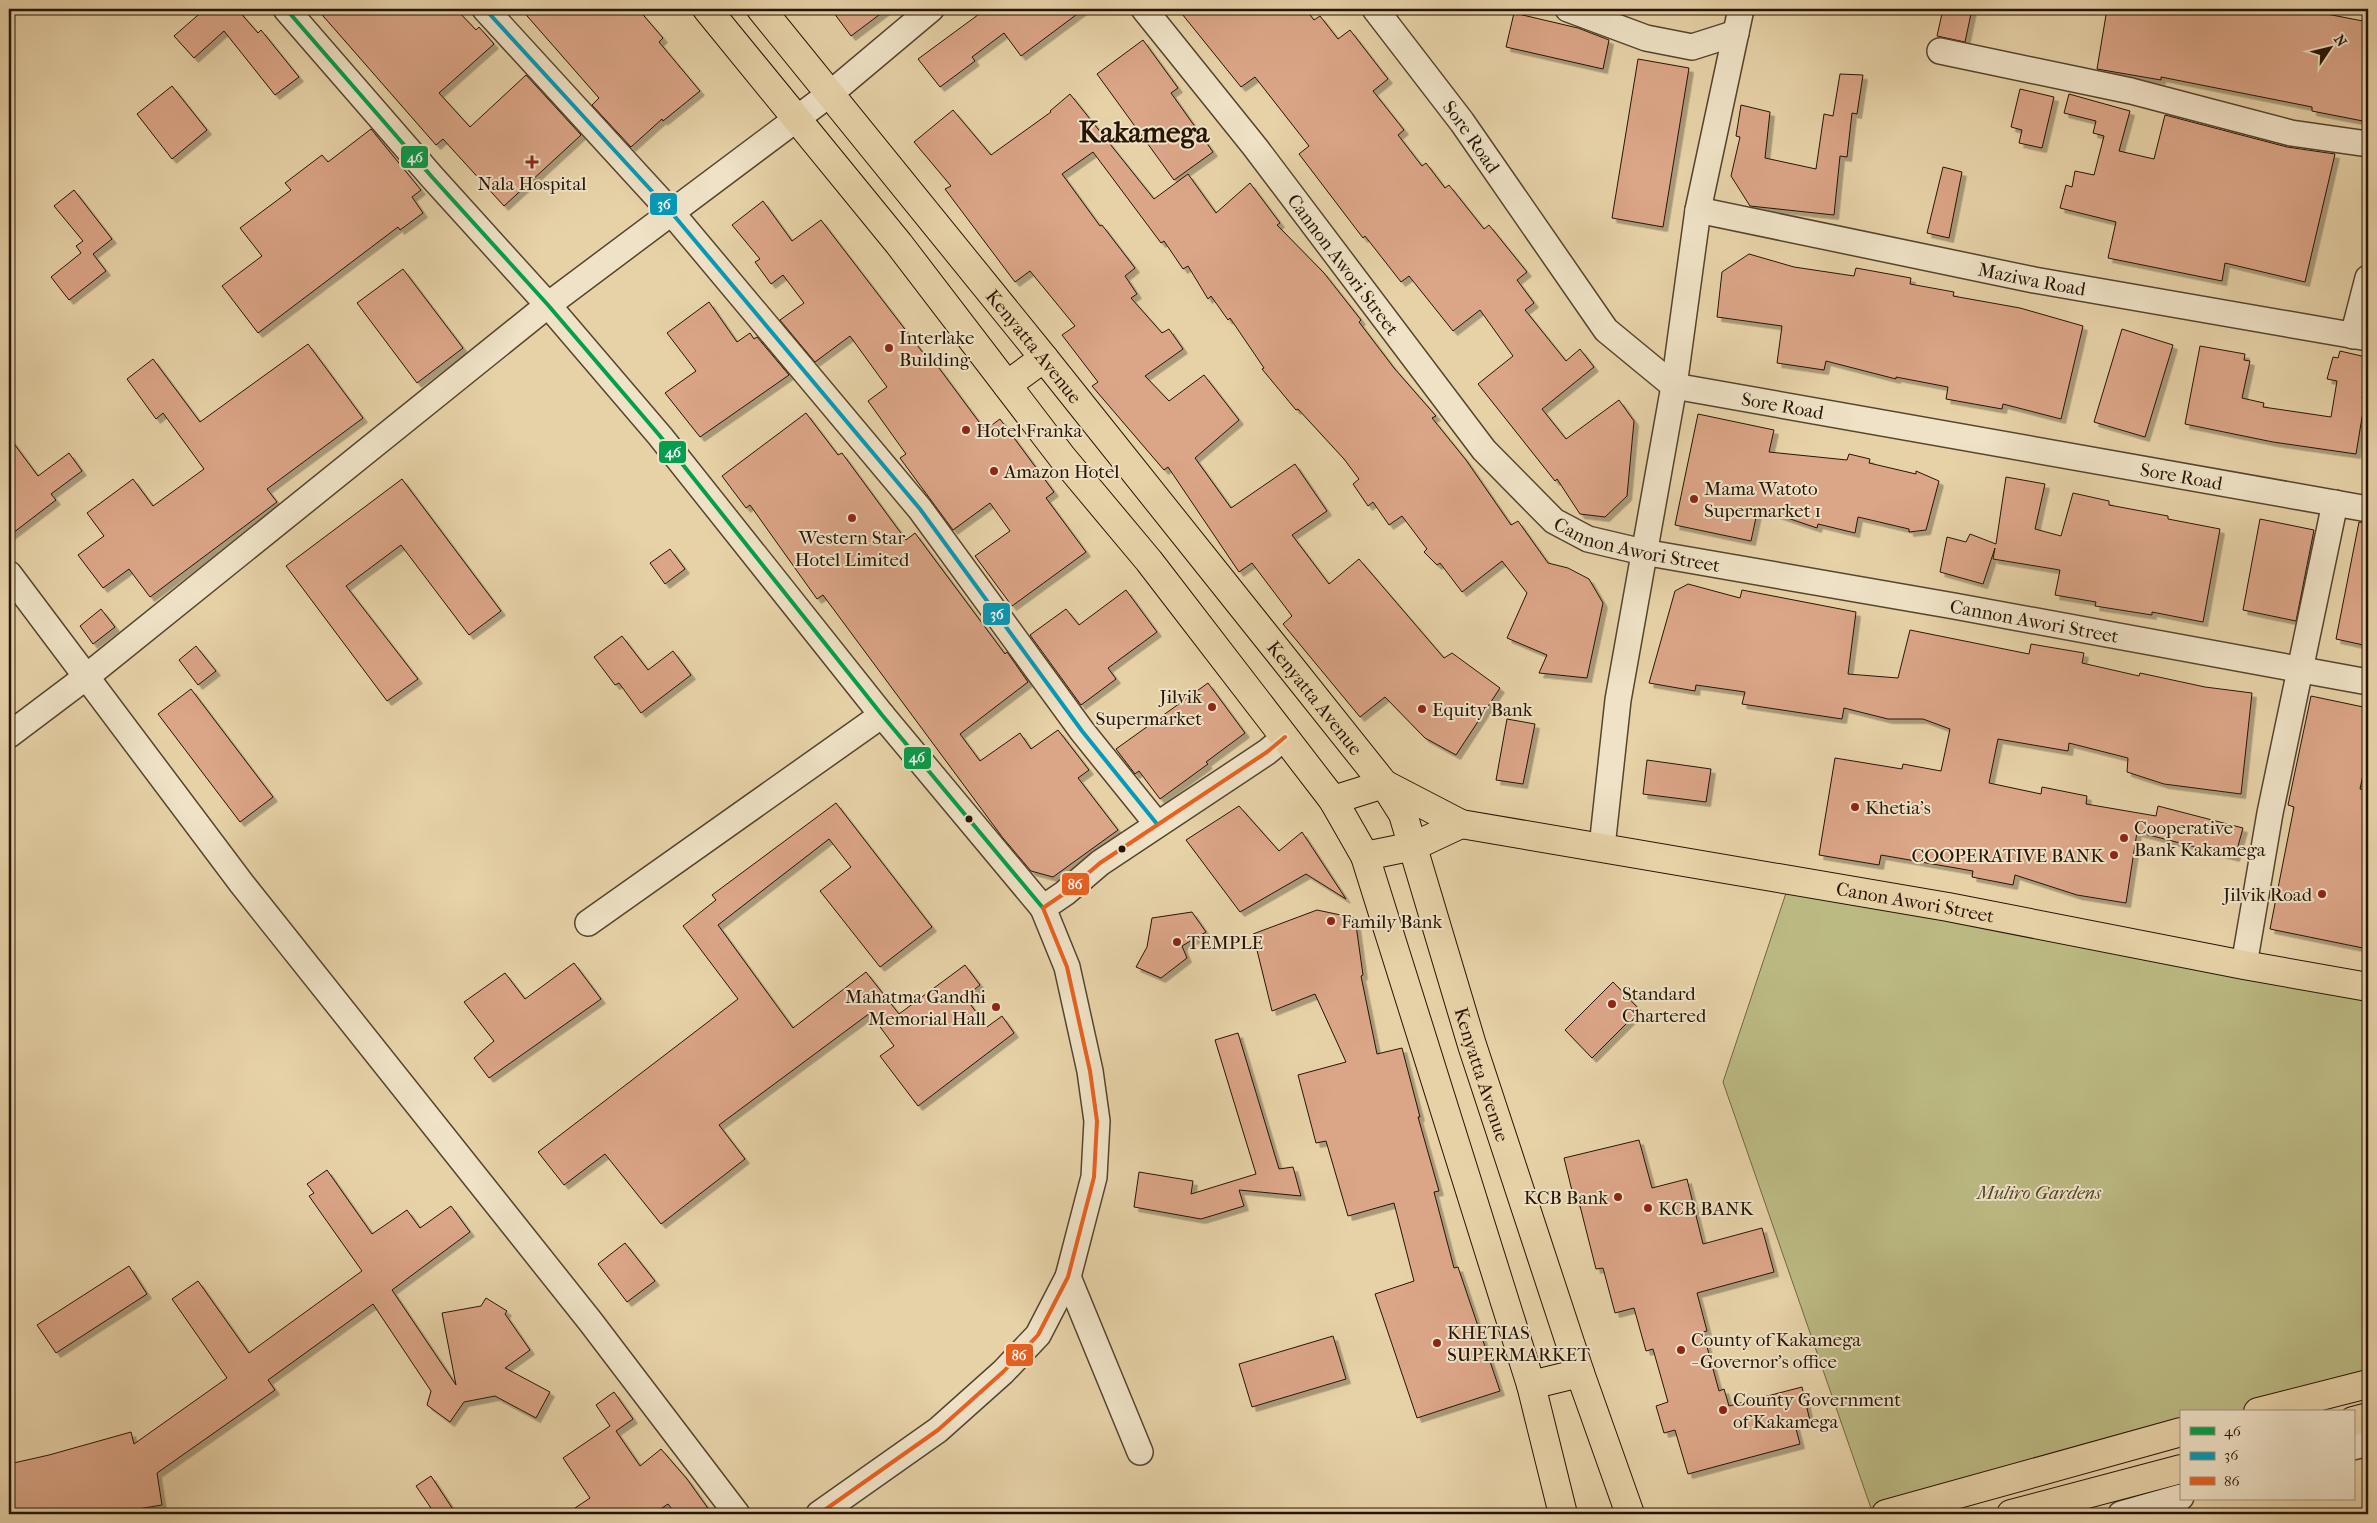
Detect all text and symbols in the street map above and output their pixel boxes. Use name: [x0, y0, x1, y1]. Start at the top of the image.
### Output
north arrow: [2304, 22, 2354, 72]
text: N: [2330, 32, 2350, 50]
street label: Sore Road: [1438, 97, 1504, 178]
district label: Kakamega: [1079, 116, 1211, 150]
line badge: 46: [400, 145, 429, 169]
text: 46: [406, 149, 423, 166]
marker: Nala Hospital: [525, 155, 539, 169]
place label: Nala Hospital: [478, 173, 586, 195]
street label: Cannon Awori Street: [1282, 190, 1403, 340]
line badge: 36: [649, 192, 678, 216]
text: 36: [657, 196, 671, 213]
street label: Maziwa Road: [1976, 259, 2088, 301]
street label: Kenyatta Avenue: [981, 285, 1086, 408]
place label: Interlake Building: [899, 327, 974, 371]
marker: Interlake Building: [883, 342, 895, 354]
street label: Sore Road: [1740, 388, 1826, 424]
place label: Hotel Franka: [976, 420, 1083, 442]
marker: Hotel Franka: [960, 424, 972, 436]
line badge: 46: [658, 440, 687, 464]
text: 46: [664, 444, 681, 461]
street label: Sore Road: [2138, 459, 2225, 495]
place label: Amazon Hotel: [1003, 461, 1120, 483]
marker: Amazon Hotel: [988, 465, 1000, 477]
place label: Mama Watoto Supermarket 1: [1704, 478, 1821, 522]
marker: Mama Watoto Supermarket 1: [1688, 493, 1700, 505]
marker: Western Star Hotel Limited: [846, 512, 858, 524]
street label: Cannon Awori Street: [1550, 513, 1722, 577]
place label: Western Star Hotel Limited: [795, 527, 910, 571]
street label: Cannon Awori Street: [1948, 595, 2121, 648]
line badge: 36: [982, 602, 1011, 626]
text: 36: [990, 606, 1004, 623]
street label: Kenyatta Avenue: [1262, 637, 1367, 760]
place label: Jilvik Supermarket: [1096, 686, 1202, 730]
place label: Equity Bank: [1432, 699, 1533, 721]
marker: Jilvik Supermarket: [1206, 701, 1218, 713]
marker: Equity Bank: [1416, 703, 1428, 715]
line badge: 46: [903, 746, 932, 770]
text: 46: [908, 749, 925, 766]
place label: Khetia's: [1865, 797, 1931, 819]
marker: Khetia's: [1849, 801, 1861, 813]
unlabelled marker: [964, 814, 974, 824]
place label: Cooperative Bank Kakamega: [2134, 817, 2266, 861]
marker: Cooperative Bank Kakamega: [2118, 832, 2130, 844]
unlabelled marker: [1117, 844, 1127, 854]
place label: COOPERATIVE BANK: [1912, 845, 2105, 867]
marker: COOPERATIVE BANK: [2108, 849, 2120, 861]
line badge: 86: [1061, 872, 1090, 896]
text: 86: [1068, 876, 1083, 893]
street label: Canon Awori Street: [1834, 878, 1996, 928]
place label: Jilvik Road: [2221, 884, 2313, 906]
marker: Jilvik Road: [2316, 888, 2328, 900]
place label: Family Bank: [1341, 911, 1443, 933]
marker: Family Bank: [1325, 915, 1337, 927]
place label: TEMPLE: [1187, 932, 1264, 954]
marker: TEMPLE: [1171, 936, 1183, 948]
place label: Standard Chartered: [1622, 983, 1707, 1027]
place label: Mahatma Gandhi Memorial Hall: [845, 986, 986, 1030]
marker: Standard Chartered: [1606, 998, 1618, 1010]
marker: Mahatma Gandhi Memorial Hall: [990, 1001, 1002, 1013]
street label: Kenyatta Avenue: [1449, 1005, 1513, 1145]
park label: Muliro Gardens: [1975, 1182, 2102, 1204]
place label: KCB Bank: [1524, 1187, 1608, 1209]
marker: KCB Bank: [1612, 1191, 1624, 1203]
place label: KCB BANK: [1658, 1198, 1754, 1220]
marker: KCB BANK: [1642, 1202, 1654, 1214]
place label: KHETIAS SUPERMARKET: [1447, 1322, 1590, 1366]
place label: County of Kakamega - Governor's office: [1691, 1329, 1861, 1373]
marker: KHETIAS SUPERMARKET: [1431, 1337, 1443, 1349]
line badge: 86: [1005, 1343, 1034, 1367]
marker: County of Kakamega - Governor's office: [1675, 1344, 1687, 1356]
text: 86: [1012, 1347, 1027, 1364]
place label: County Government of Kakamega: [1733, 1389, 1901, 1433]
marker: County Government of Kakamega: [1717, 1404, 1729, 1416]
legend: [2180, 1410, 2354, 1500]
text: 46: [2224, 1422, 2242, 1440]
text: 36: [2224, 1446, 2239, 1464]
text: 86: [2224, 1472, 2241, 1490]

